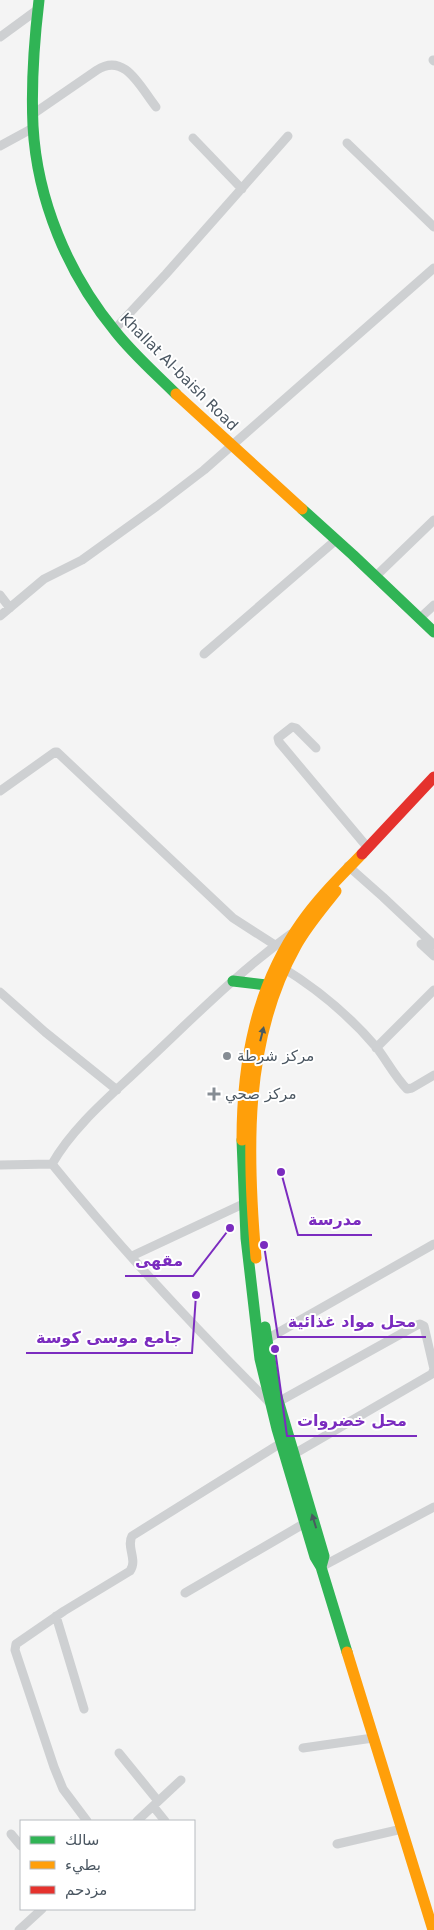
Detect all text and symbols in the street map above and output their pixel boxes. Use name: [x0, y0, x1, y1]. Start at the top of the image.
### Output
street label: Khallat Al-baish Road: [116, 309, 242, 435]
one-way arrow: [258, 1026, 266, 1041]
place label: مركز شرطة: [237, 1047, 314, 1065]
marker: مركز شرطة: [221, 1050, 233, 1062]
place label: مركز صحي: [225, 1085, 296, 1104]
marker: مركز صحي: [207, 1087, 221, 1101]
callout: مدرسة: [298, 1204, 372, 1235]
text: مدرسة: [308, 1210, 362, 1229]
callout: مقهى: [125, 1245, 193, 1276]
text: مقهى: [135, 1251, 183, 1270]
callout: محل مواد غذائية: [278, 1306, 426, 1337]
text: محل مواد غذائية: [288, 1312, 416, 1331]
callout: جامع موسى كوسة: [26, 1322, 192, 1353]
text: جامع موسى كوسة: [36, 1328, 182, 1347]
callout: محل خضروات: [287, 1405, 417, 1436]
text: محل خضروات: [297, 1411, 407, 1430]
one-way arrow: [309, 1513, 317, 1528]
legend: [20, 1820, 195, 1910]
text: سالك: [65, 1831, 99, 1849]
text: بطيء: [65, 1856, 101, 1875]
text: مزدحم: [65, 1881, 107, 1899]

